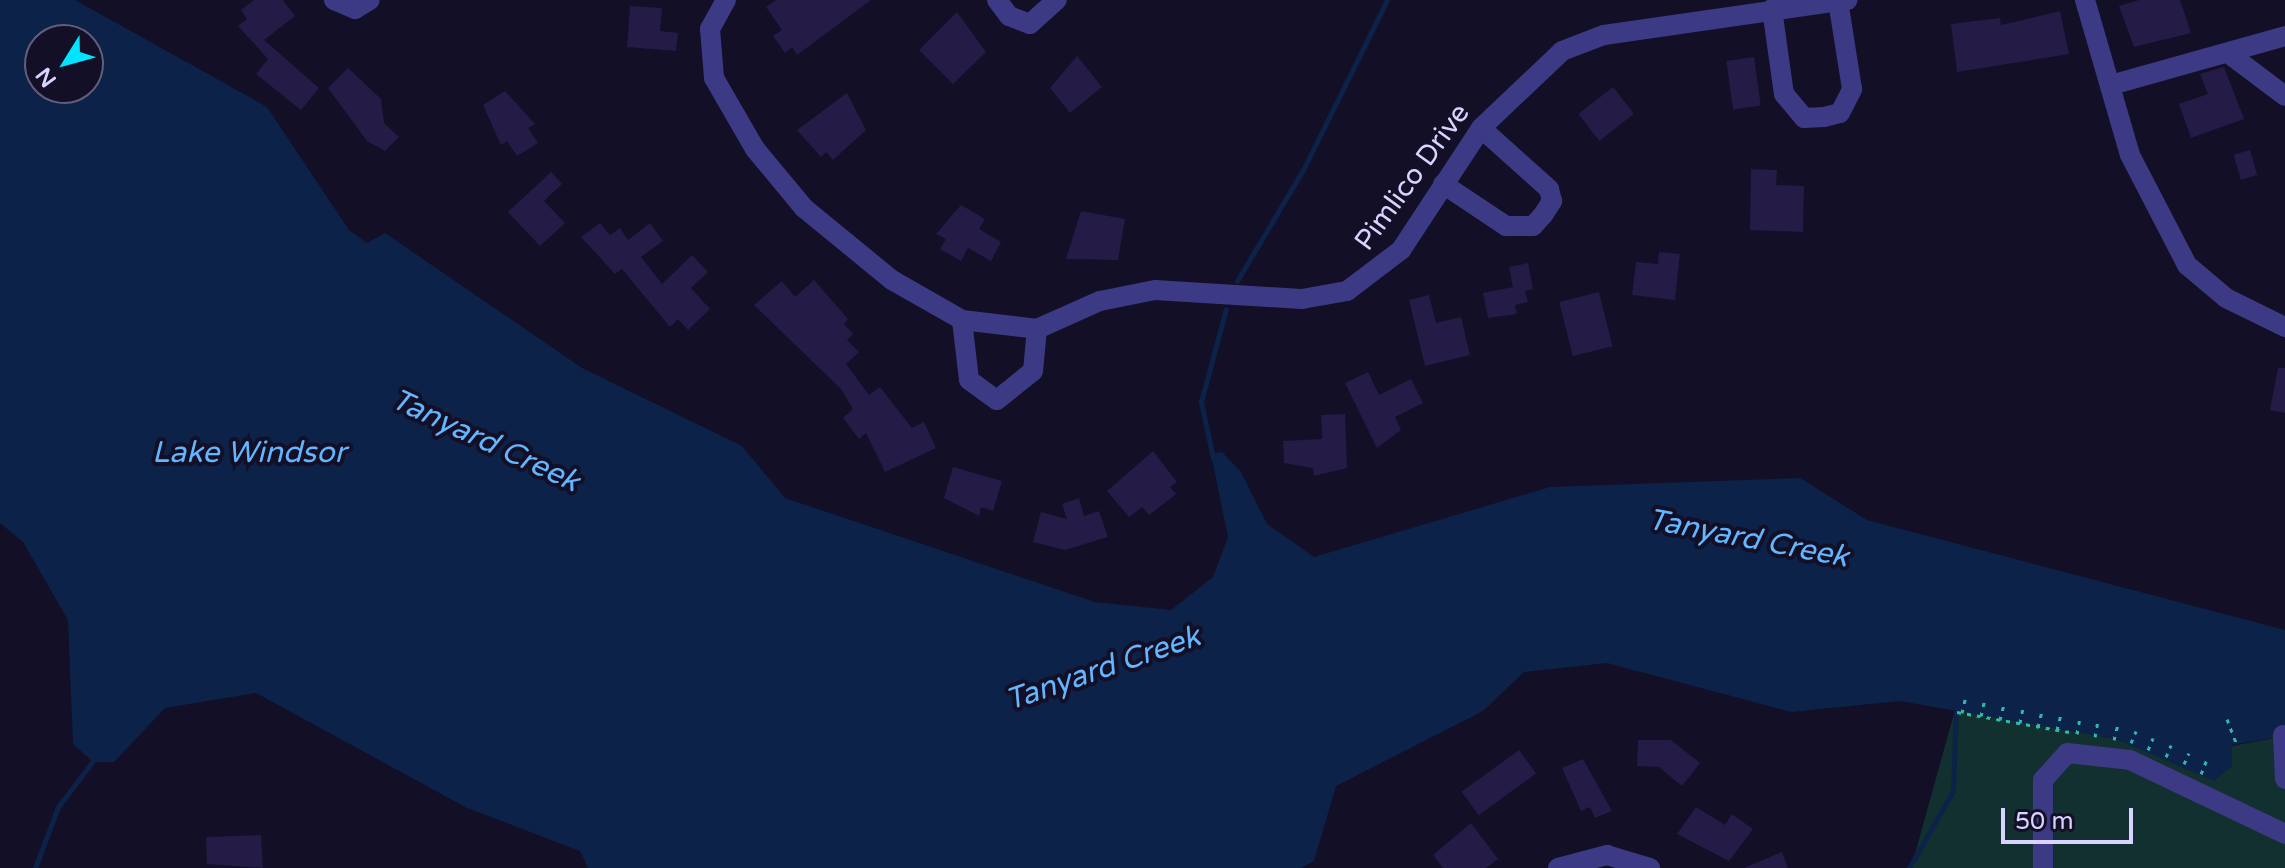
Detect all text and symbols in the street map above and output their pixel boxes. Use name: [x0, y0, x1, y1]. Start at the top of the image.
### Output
north arrow: [24, 24, 104, 104]
text: N: [31, 62, 62, 92]
street label: Pimlico Drive: [1347, 97, 1477, 257]
water label: Tanyard Creek: [385, 382, 585, 500]
water label: Lake Windsor: [152, 435, 346, 471]
water label: Tanyard Creek: [1645, 502, 1851, 576]
water label: Tanyard Creek: [1001, 619, 1205, 719]
scale bar: [2005, 792, 2137, 842]
text: 50 m: [2015, 807, 2073, 836]

